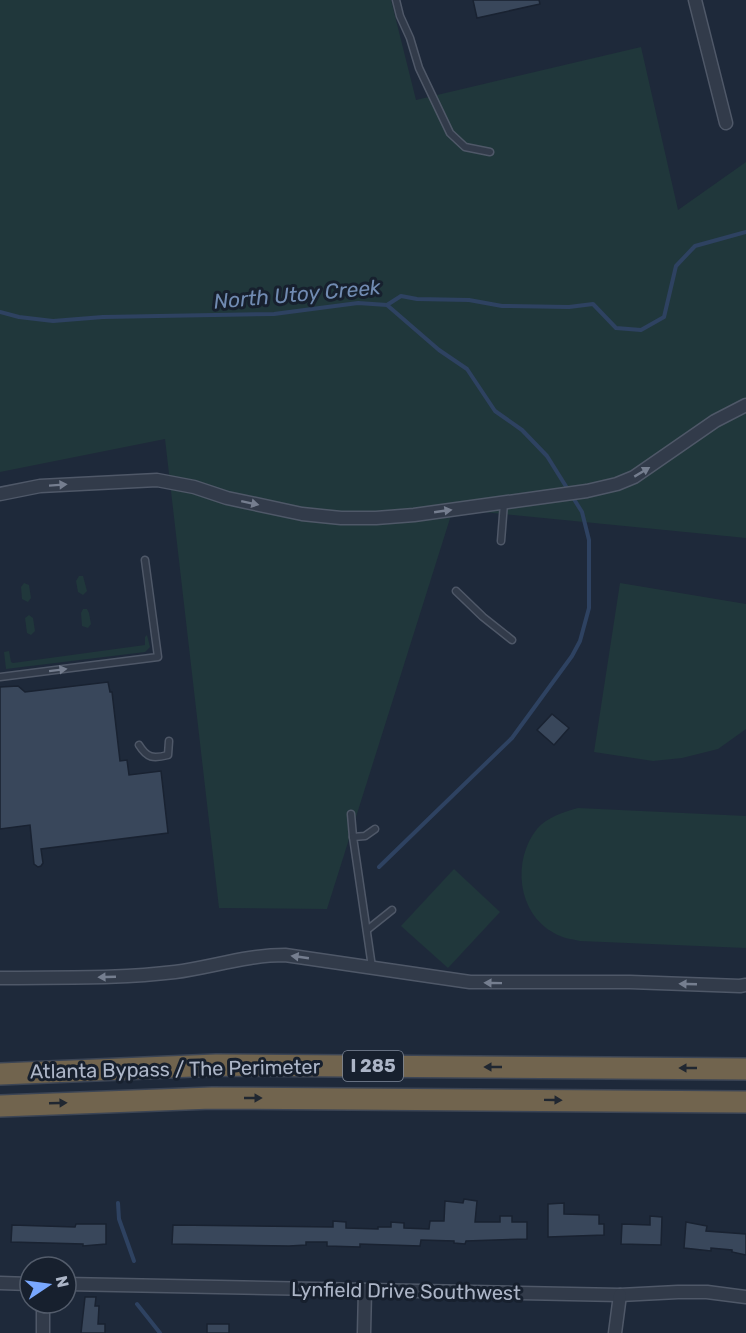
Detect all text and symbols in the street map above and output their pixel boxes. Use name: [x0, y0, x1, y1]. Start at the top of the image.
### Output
water label: North Utoy Creek: [212, 274, 383, 314]
one-way arrow: [634, 467, 650, 478]
one-way arrow: [48, 480, 67, 489]
one-way arrow: [240, 499, 259, 508]
one-way arrow: [433, 506, 452, 515]
one-way arrow: [49, 665, 68, 675]
one-way arrow: [290, 952, 309, 961]
one-way arrow: [97, 972, 116, 981]
one-way arrow: [483, 978, 502, 987]
one-way arrow: [678, 979, 697, 988]
road number: I 285: [343, 1051, 403, 1081]
street label: Atlanta Bypass / The Perimeter: [30, 1054, 321, 1084]
one-way arrow: [483, 1062, 502, 1071]
one-way arrow: [678, 1063, 697, 1073]
one-way arrow: [244, 1093, 263, 1103]
one-way arrow: [544, 1095, 563, 1105]
one-way arrow: [49, 1098, 68, 1108]
north arrow: [18, 1255, 78, 1315]
text: N: [52, 1274, 73, 1289]
street label: Lynfield Drive Southwest: [291, 1277, 521, 1305]

